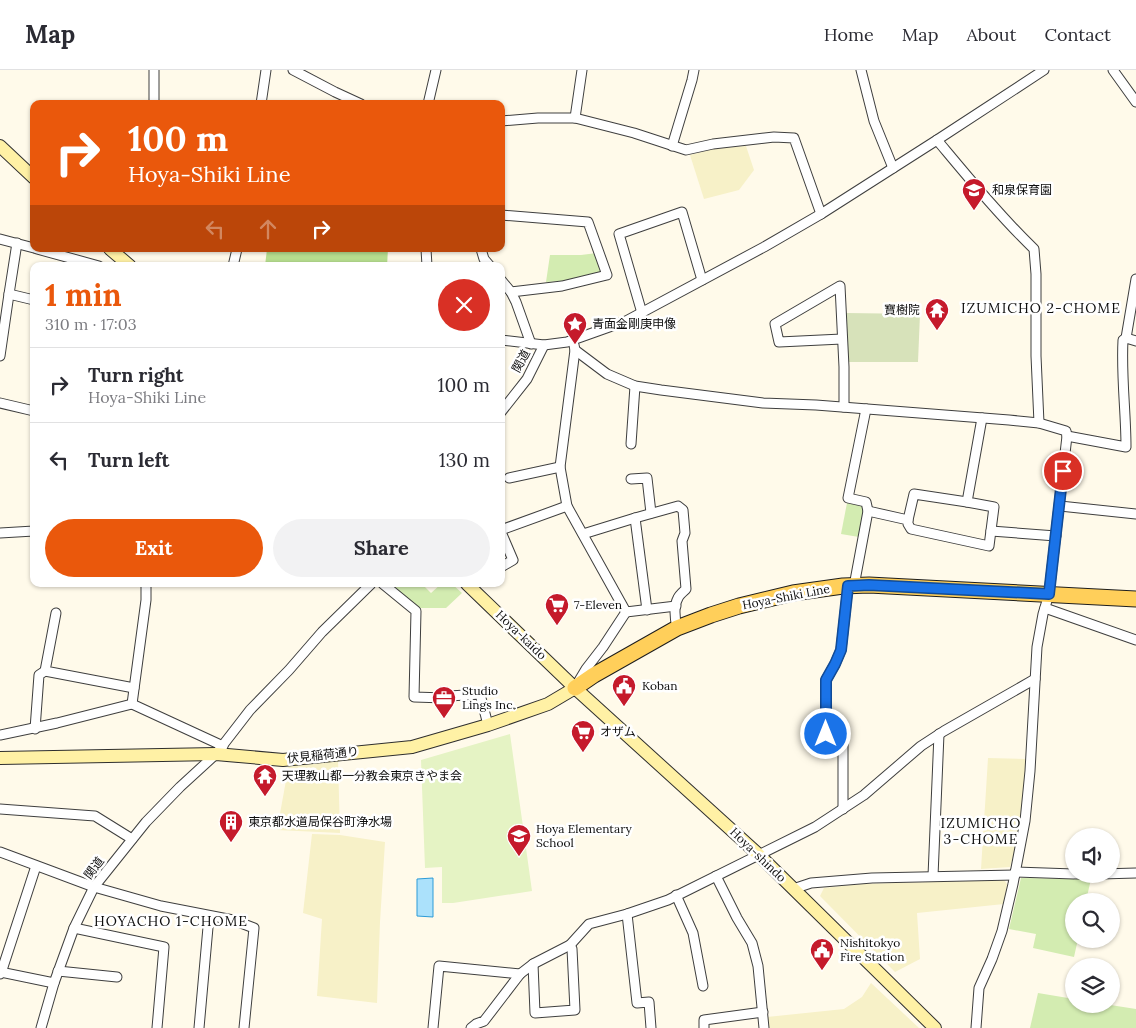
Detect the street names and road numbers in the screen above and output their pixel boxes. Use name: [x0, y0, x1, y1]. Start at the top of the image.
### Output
street label: 関道: [508, 347, 533, 375]
street label: Hoya-Shiki Line: [741, 581, 831, 612]
street label: Hoya-kaido: [493, 607, 550, 662]
street label: 伏見稲荷通り: [286, 743, 360, 766]
street label: Hoya-shindo: [727, 824, 789, 885]
street label: 関道: [80, 854, 107, 882]

